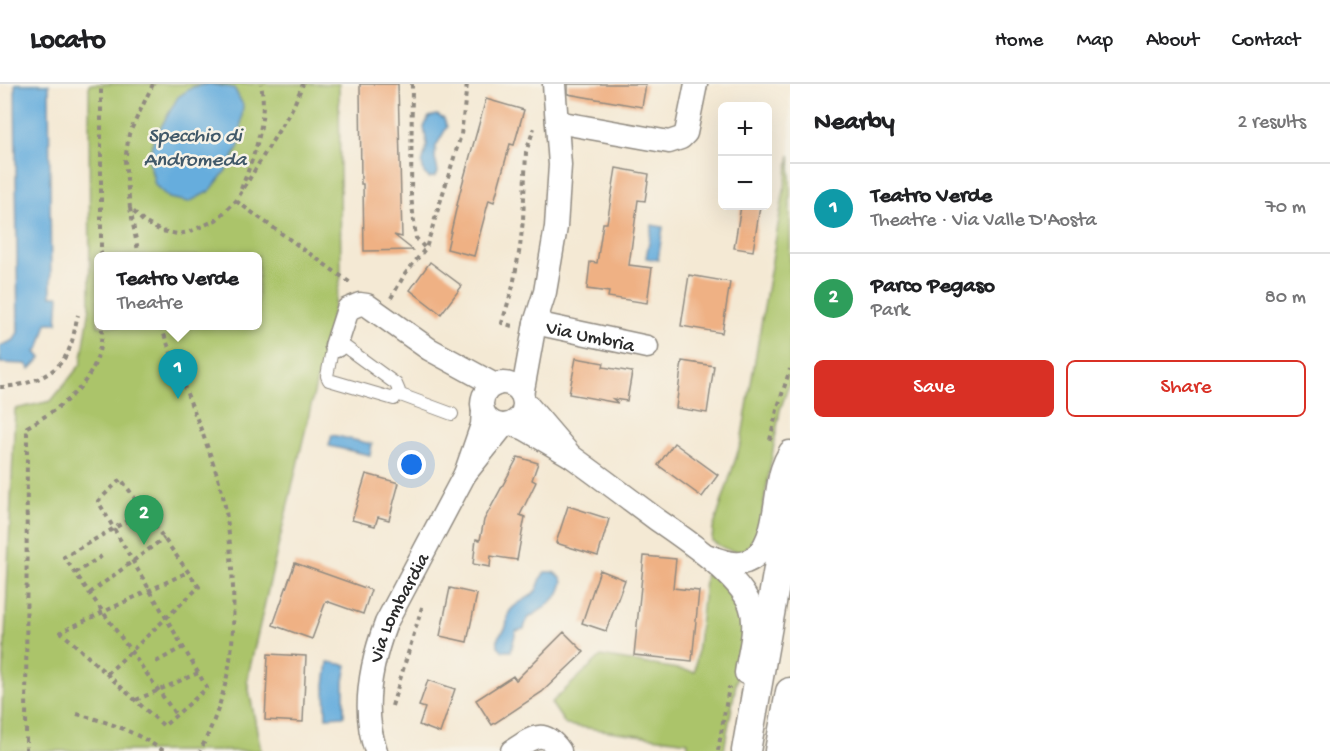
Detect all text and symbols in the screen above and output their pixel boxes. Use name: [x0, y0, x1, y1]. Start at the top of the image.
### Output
text: Locato: [30, 25, 106, 58]
text: Home: [995, 29, 1043, 54]
text: Map: [1076, 29, 1113, 54]
text: About: [1146, 29, 1199, 54]
text: Contact: [1232, 29, 1300, 54]
map controls: [718, 102, 772, 210]
button: +: [718, 102, 772, 156]
text: Nearby: [814, 108, 895, 139]
text: 2 results: [1237, 112, 1306, 135]
water label: Specchio di Andromeda: [144, 125, 248, 174]
button: −: [718, 156, 772, 210]
text: Teatro Verde: [871, 184, 992, 210]
text: 1: [829, 197, 838, 220]
text: 70 m: [1265, 197, 1306, 220]
text: Theatre · Via Valle D'Aosta: [871, 210, 1097, 233]
popup: [94, 252, 262, 330]
text: Teatro Verde: [117, 267, 239, 293]
text: Parco Pegaso: [871, 274, 995, 300]
text: 2: [829, 287, 838, 310]
text: 80 m: [1265, 287, 1306, 310]
text: Theatre: [117, 293, 183, 316]
text: Park: [871, 300, 909, 323]
street label: Via Umbria: [543, 317, 637, 359]
pin: 1: [158, 350, 198, 399]
button: Save: [814, 360, 1054, 417]
button: Share: [1066, 360, 1306, 417]
your location: [397, 450, 426, 479]
pin: 2: [124, 496, 164, 545]
street label: Via Lombardia: [366, 549, 436, 666]

